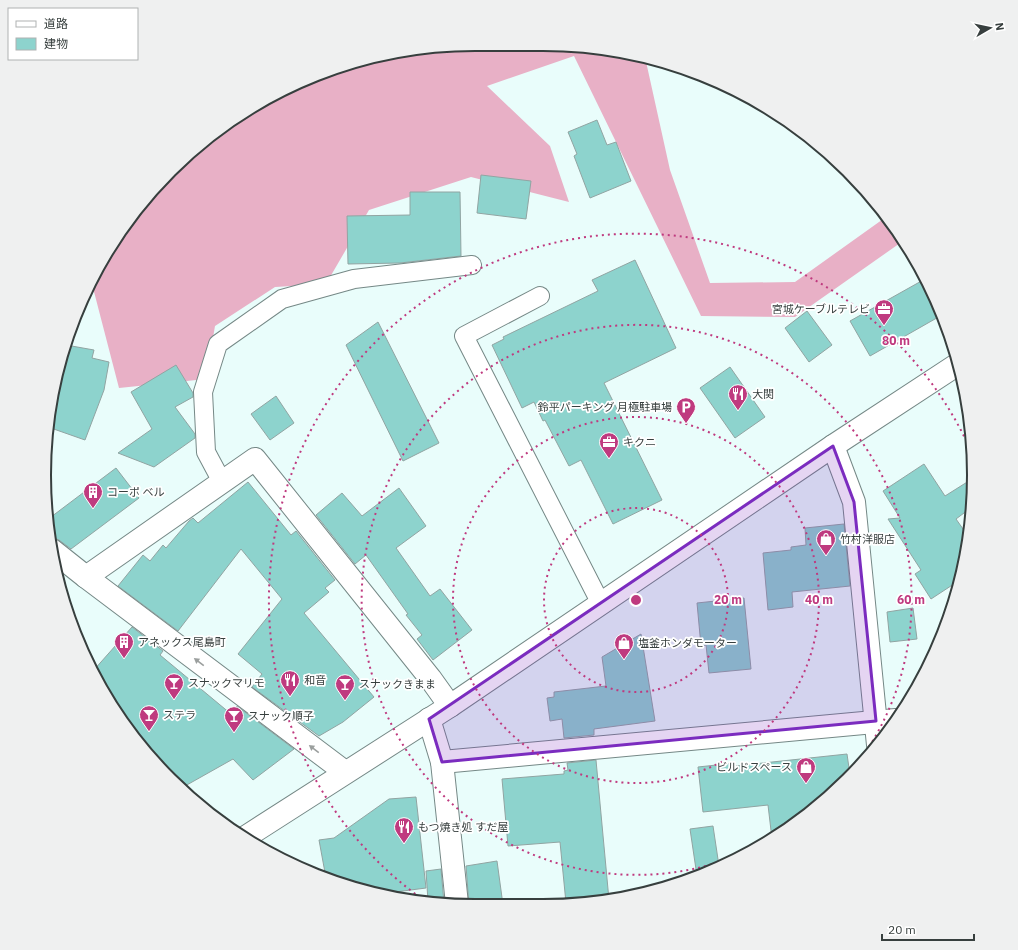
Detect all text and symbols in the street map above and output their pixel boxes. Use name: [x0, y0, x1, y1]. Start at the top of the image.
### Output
legend: [8, 8, 138, 60]
north arrow: [970, 8, 1010, 48]
text: 道路: [44, 16, 68, 31]
text: N: [992, 21, 1007, 31]
text: 建物: [44, 36, 68, 51]
office icon: 宮城ケーブルテレビ: [873, 298, 895, 326]
place label: 宮城ケーブルテレビ: [772, 302, 870, 316]
text: 80 m: [882, 333, 910, 348]
restaurant icon: 大関: [727, 383, 749, 411]
place label: 大関: [752, 387, 774, 401]
parking icon: 鈴平パーキング 月極駐車場: [675, 396, 697, 424]
place label: 鈴平パーキング 月極駐車場: [538, 400, 672, 414]
office icon: キクニ: [598, 431, 620, 459]
place label: キクニ: [623, 435, 656, 449]
building icon: コーポ ベル: [82, 481, 104, 509]
place label: コーポ ベル: [107, 485, 165, 499]
shop icon: 竹村洋服店: [815, 528, 837, 556]
place label: 竹村洋服店: [840, 532, 895, 546]
text: 20 m: [714, 592, 742, 607]
text: 40 m: [805, 592, 833, 607]
text: 60 m: [897, 592, 925, 607]
centre of rings: [629, 593, 643, 607]
building icon: アネックス尾島町: [113, 631, 135, 659]
shop icon: 塩釜ホンダモーター: [613, 632, 635, 660]
place label: アネックス尾島町: [138, 635, 226, 649]
place label: 塩釜ホンダモーター: [638, 636, 737, 650]
one-way arrow: [193, 658, 204, 666]
restaurant icon: 和音: [279, 669, 301, 697]
bar icon: スナックマリモ: [163, 672, 185, 700]
place label: 和音: [304, 673, 326, 687]
bar icon: スナックきまま: [334, 673, 356, 701]
place label: スナックマリモ: [188, 676, 265, 690]
place label: スナックきまま: [359, 677, 436, 691]
bar icon: ステラ: [138, 704, 160, 732]
bar icon: スナック順子: [223, 705, 245, 733]
place label: ステラ: [163, 708, 196, 722]
place label: スナック順子: [248, 709, 314, 723]
one-way arrow: [308, 745, 319, 753]
shop icon: ビルドスペース: [795, 756, 817, 784]
place label: ビルドスペース: [716, 760, 792, 774]
restaurant icon: もつ焼き処 すだ屋: [393, 816, 415, 844]
place label: もつ焼き処 すだ屋: [418, 820, 508, 834]
scale bar: [882, 916, 974, 942]
text: 20 m: [888, 922, 916, 937]

